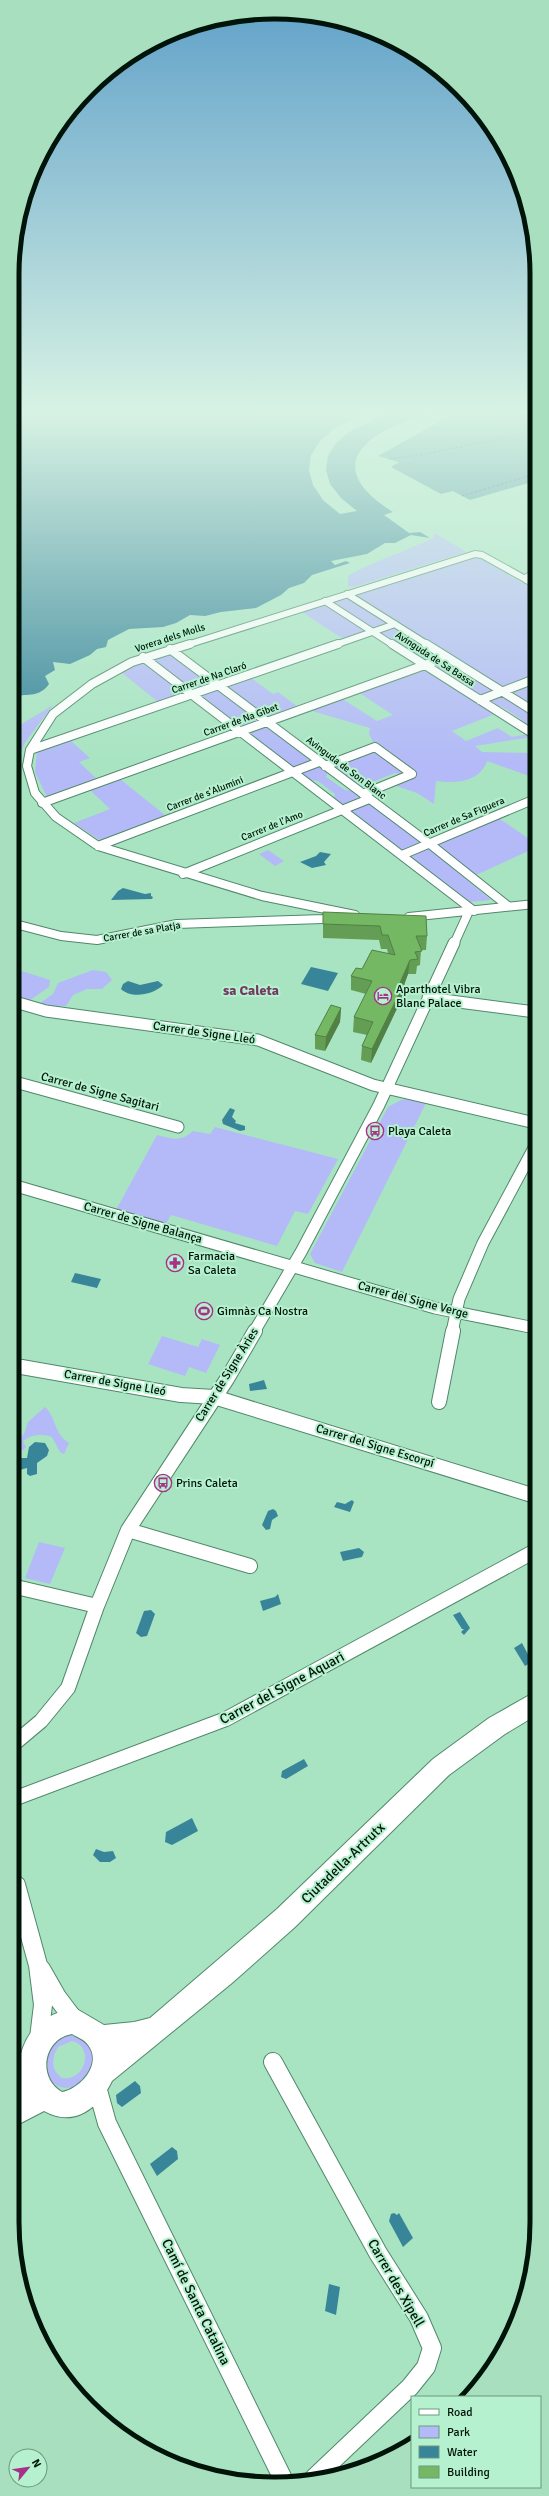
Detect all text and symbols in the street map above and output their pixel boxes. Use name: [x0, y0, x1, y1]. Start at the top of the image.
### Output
street label: Vorera dels Molls: [133, 621, 207, 655]
street label: Avinguda de Sa Bassa: [393, 629, 477, 689]
street label: Carrer de Na Claró: [170, 660, 248, 696]
street label: Carrer de Na Gibet: [202, 701, 280, 739]
street label: Avinguda de Son Blanc: [304, 734, 389, 802]
street label: Carrer de s'Alumini: [165, 774, 245, 814]
street label: Carrer de Sa Figuera: [422, 795, 506, 839]
street label: Carrer de l'Amo: [239, 808, 305, 844]
street label: Carrer de sa Platja: [102, 919, 182, 945]
district label: sa Caleta: [223, 982, 279, 999]
place label: Aparthotel Vibra Blanc Palace: [396, 982, 480, 1011]
hotel icon: Aparthotel Vibra Blanc Palace: [373, 986, 393, 1006]
street label: Carrer de Signe Lleó: [152, 1018, 256, 1048]
street label: Carrer de Signe Sagitari: [39, 1069, 161, 1115]
bus stop icon: Playa Caleta: [365, 1121, 385, 1141]
place label: Playa Caleta: [388, 1124, 451, 1139]
street label: Carrer de Signe Balança: [82, 1199, 204, 1247]
place label: Farmacia Sa Caleta: [188, 1249, 236, 1278]
pharmacy icon: Farmacia Sa Caleta: [165, 1253, 185, 1273]
street label: Carrer del Signe Verge: [356, 1278, 470, 1322]
sports icon: Gimnàs Ca Nostra: [194, 1301, 214, 1321]
place label: Gimnàs Ca Nostra: [217, 1304, 308, 1319]
street label: Carrer de Signe Àries: [192, 1325, 262, 1425]
street label: Carrer de Signe Lleó: [63, 1367, 167, 1399]
street label: Carrer del Signe Escorpí: [314, 1421, 437, 1471]
bus stop icon: Prins Caleta: [153, 1473, 173, 1493]
place label: Prins Caleta: [176, 1476, 238, 1491]
street label: Carrer del Signe Aquari: [217, 1648, 347, 1728]
street label: Ciutadella-Artrutx: [298, 1818, 389, 1907]
street label: Camí de Santa Catalina: [158, 2236, 234, 2368]
street label: Carrer des Xipell: [364, 2236, 428, 2330]
legend: [411, 2396, 541, 2488]
text: Road: [447, 2405, 473, 2420]
text: Park: [447, 2425, 470, 2440]
text: Water: [447, 2445, 478, 2460]
north arrow: [8, 2448, 48, 2488]
text: N: [29, 2457, 44, 2470]
text: Building: [447, 2465, 490, 2480]

